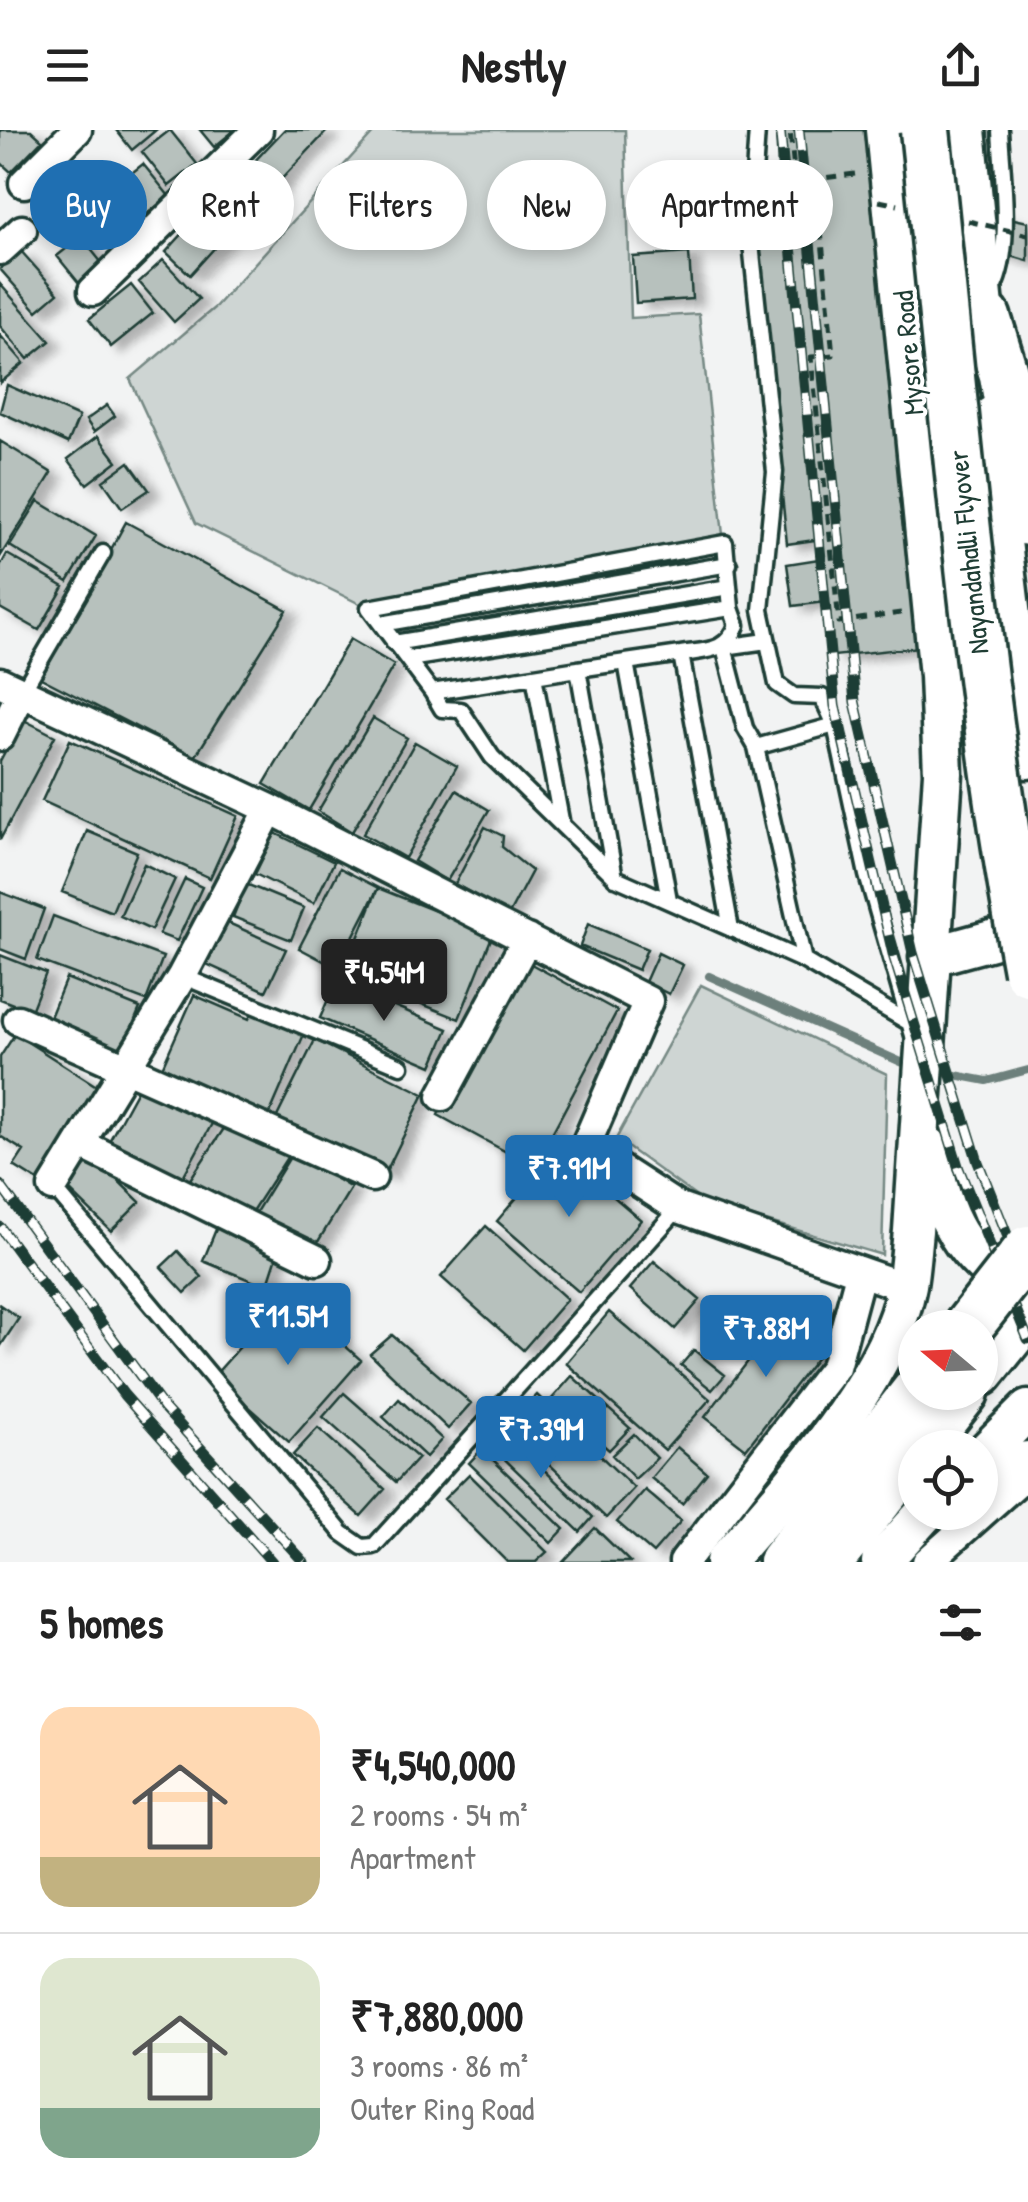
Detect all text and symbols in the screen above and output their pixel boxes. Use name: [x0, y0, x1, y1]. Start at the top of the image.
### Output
text: Nestly: [461, 35, 567, 96]
icon: menu: [40, 38, 95, 93]
icon: share: [933, 38, 988, 93]
chip: Buy: [30, 160, 147, 250]
chip: Rent: [167, 160, 294, 250]
chip: Filters: [314, 160, 467, 250]
chip: New: [487, 160, 606, 250]
chip: Apartment: [626, 160, 833, 250]
street label: Mysore Road: [884, 289, 932, 417]
street label: Nayandahalli Flyover: [938, 448, 998, 656]
pin: ₹4.54M: [303, 939, 465, 1024]
text: ₹4.54M: [343, 950, 425, 993]
pin: ₹7.91M: [488, 1135, 650, 1220]
text: ₹7.91M: [527, 1146, 611, 1189]
pin: ₹11.5M: [207, 1283, 369, 1368]
text: ₹11.5M: [248, 1294, 328, 1337]
pin: ₹7.88M: [685, 1295, 847, 1380]
text: ₹7.88M: [722, 1306, 810, 1349]
north arrow: [898, 1310, 998, 1410]
map controls: [898, 1310, 998, 1530]
pin: ₹7.39M: [460, 1396, 622, 1481]
text: ₹7.39M: [498, 1407, 584, 1450]
button: locate: [898, 1430, 998, 1530]
text: 5 homes: [40, 1594, 163, 1651]
icon: filters: [933, 1595, 988, 1650]
text: ₹4,540,000: [350, 1736, 516, 1793]
icon: home: [120, 1747, 240, 1867]
text: 2 rooms · 54 m²: [350, 1793, 528, 1836]
text: Apartment: [350, 1836, 475, 1879]
text: ₹7,880,000: [350, 1987, 523, 2044]
icon: home: [120, 1998, 240, 2118]
text: 3 rooms · 86 m²: [350, 2044, 528, 2087]
text: Outer Ring Road: [350, 2087, 534, 2130]

